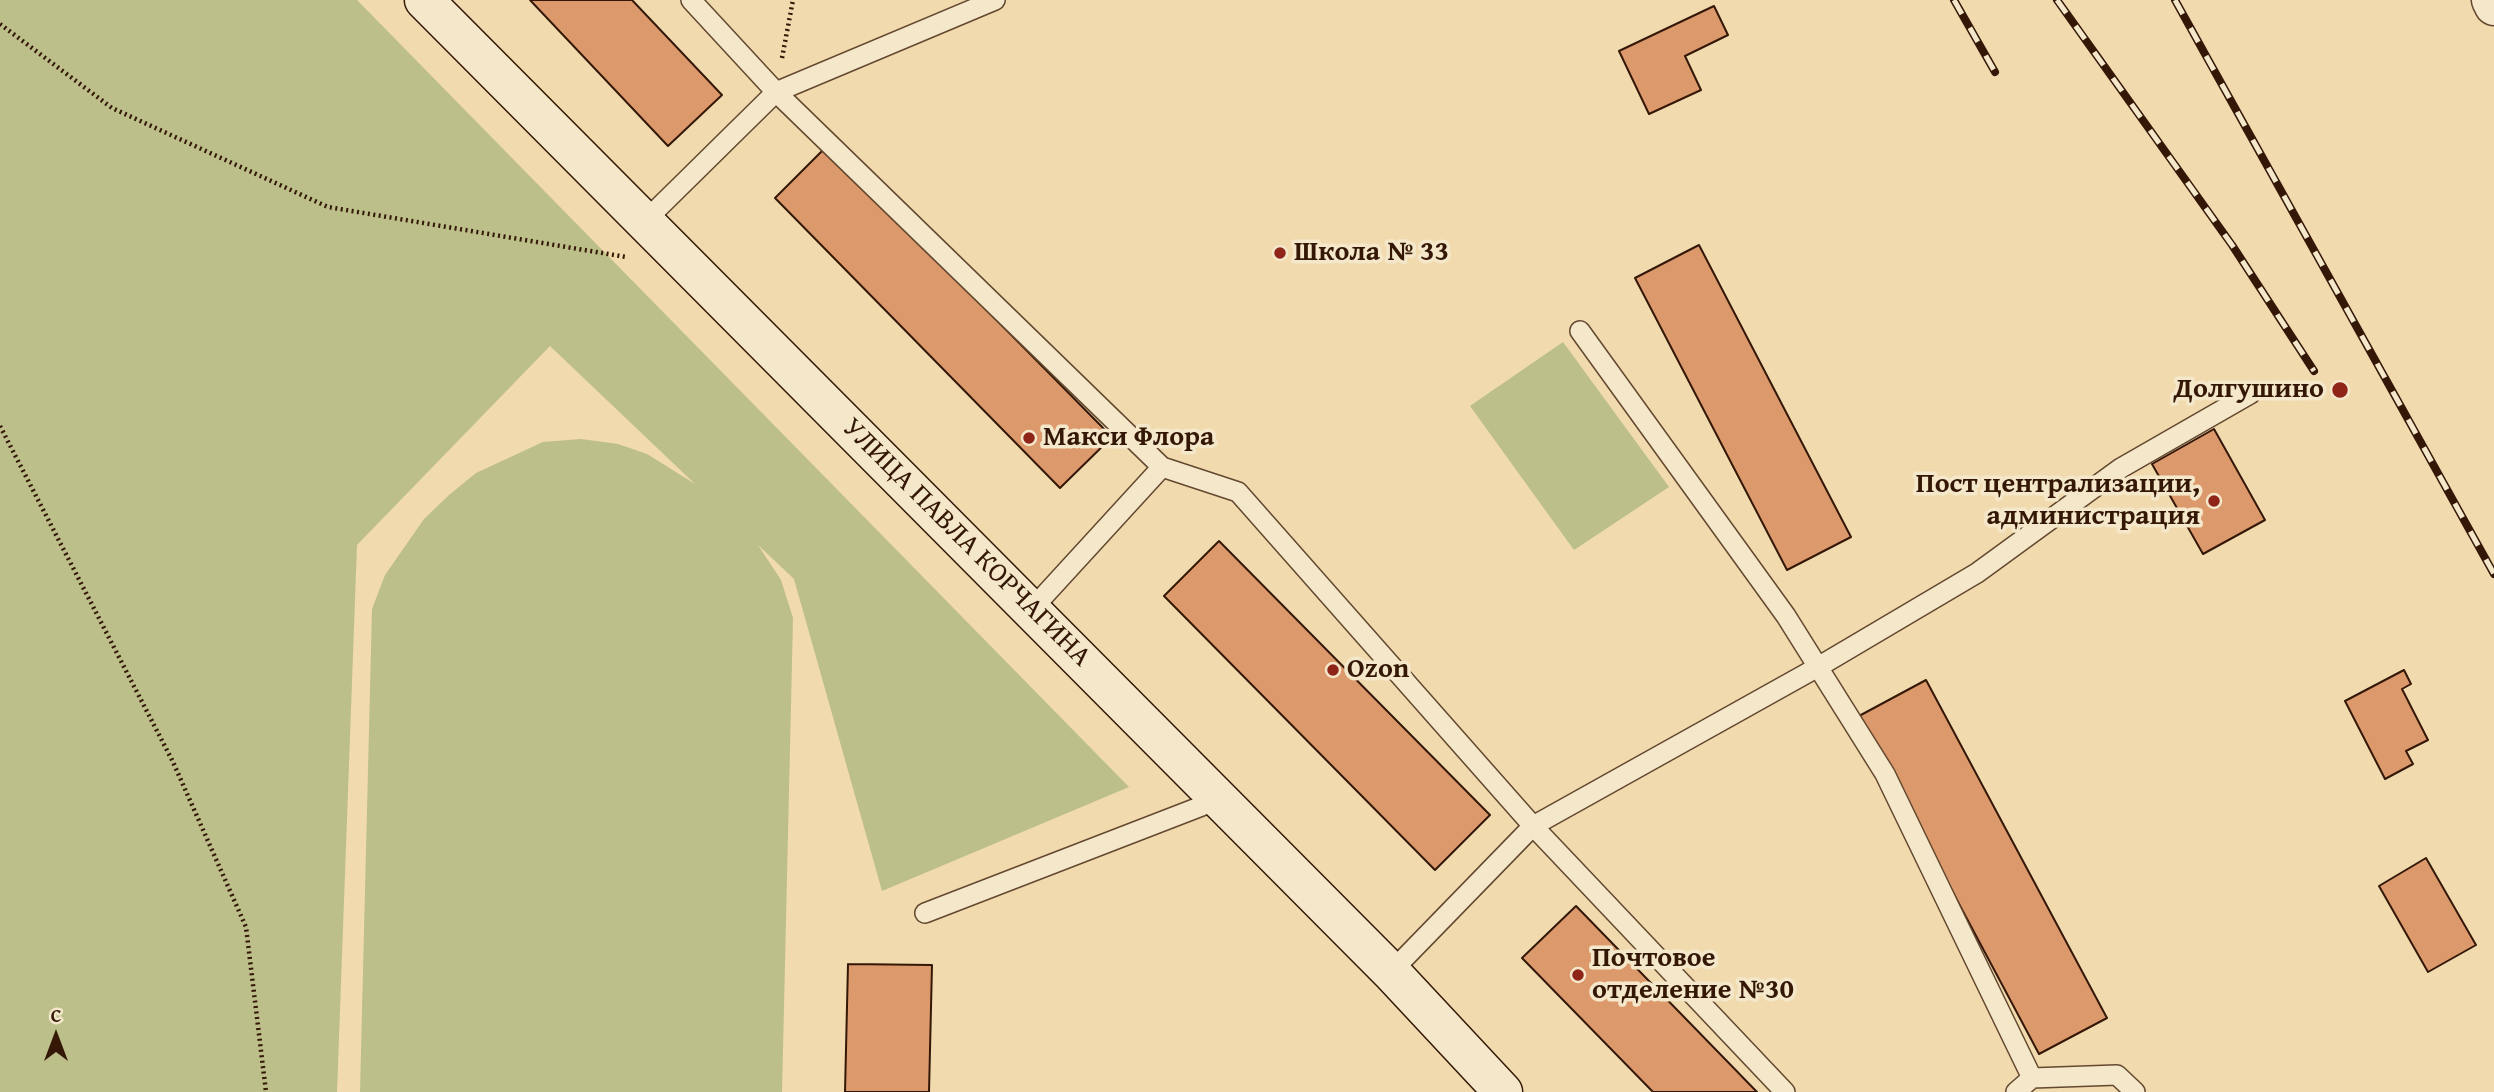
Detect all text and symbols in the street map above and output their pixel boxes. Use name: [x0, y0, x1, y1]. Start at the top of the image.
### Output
place label: Школа № 33: [1294, 236, 1449, 270]
marker: Школа № 33: [1272, 245, 1288, 261]
place label: Долгушино: [2173, 373, 2324, 407]
marker: Долгушино: [2330, 380, 2350, 400]
street label: УЛИЦА ПАВЛА КОРЧАГИНА: [835, 412, 1097, 674]
place label: Макси Флора: [1043, 421, 1214, 455]
marker: Макси Флора: [1021, 430, 1037, 446]
place label: Пост централизации, администрация: [1916, 468, 2200, 534]
marker: Пост централизации, администрация: [2206, 493, 2222, 509]
place label: Ozon: [1347, 653, 1409, 687]
marker: Ozon: [1325, 662, 1341, 678]
place label: Почтовое отделение №30: [1592, 942, 1794, 1008]
marker: Почтовое отделение №30: [1570, 967, 1586, 983]
north arrow: [21, 1001, 91, 1071]
text: С: [51, 1001, 61, 1029]

